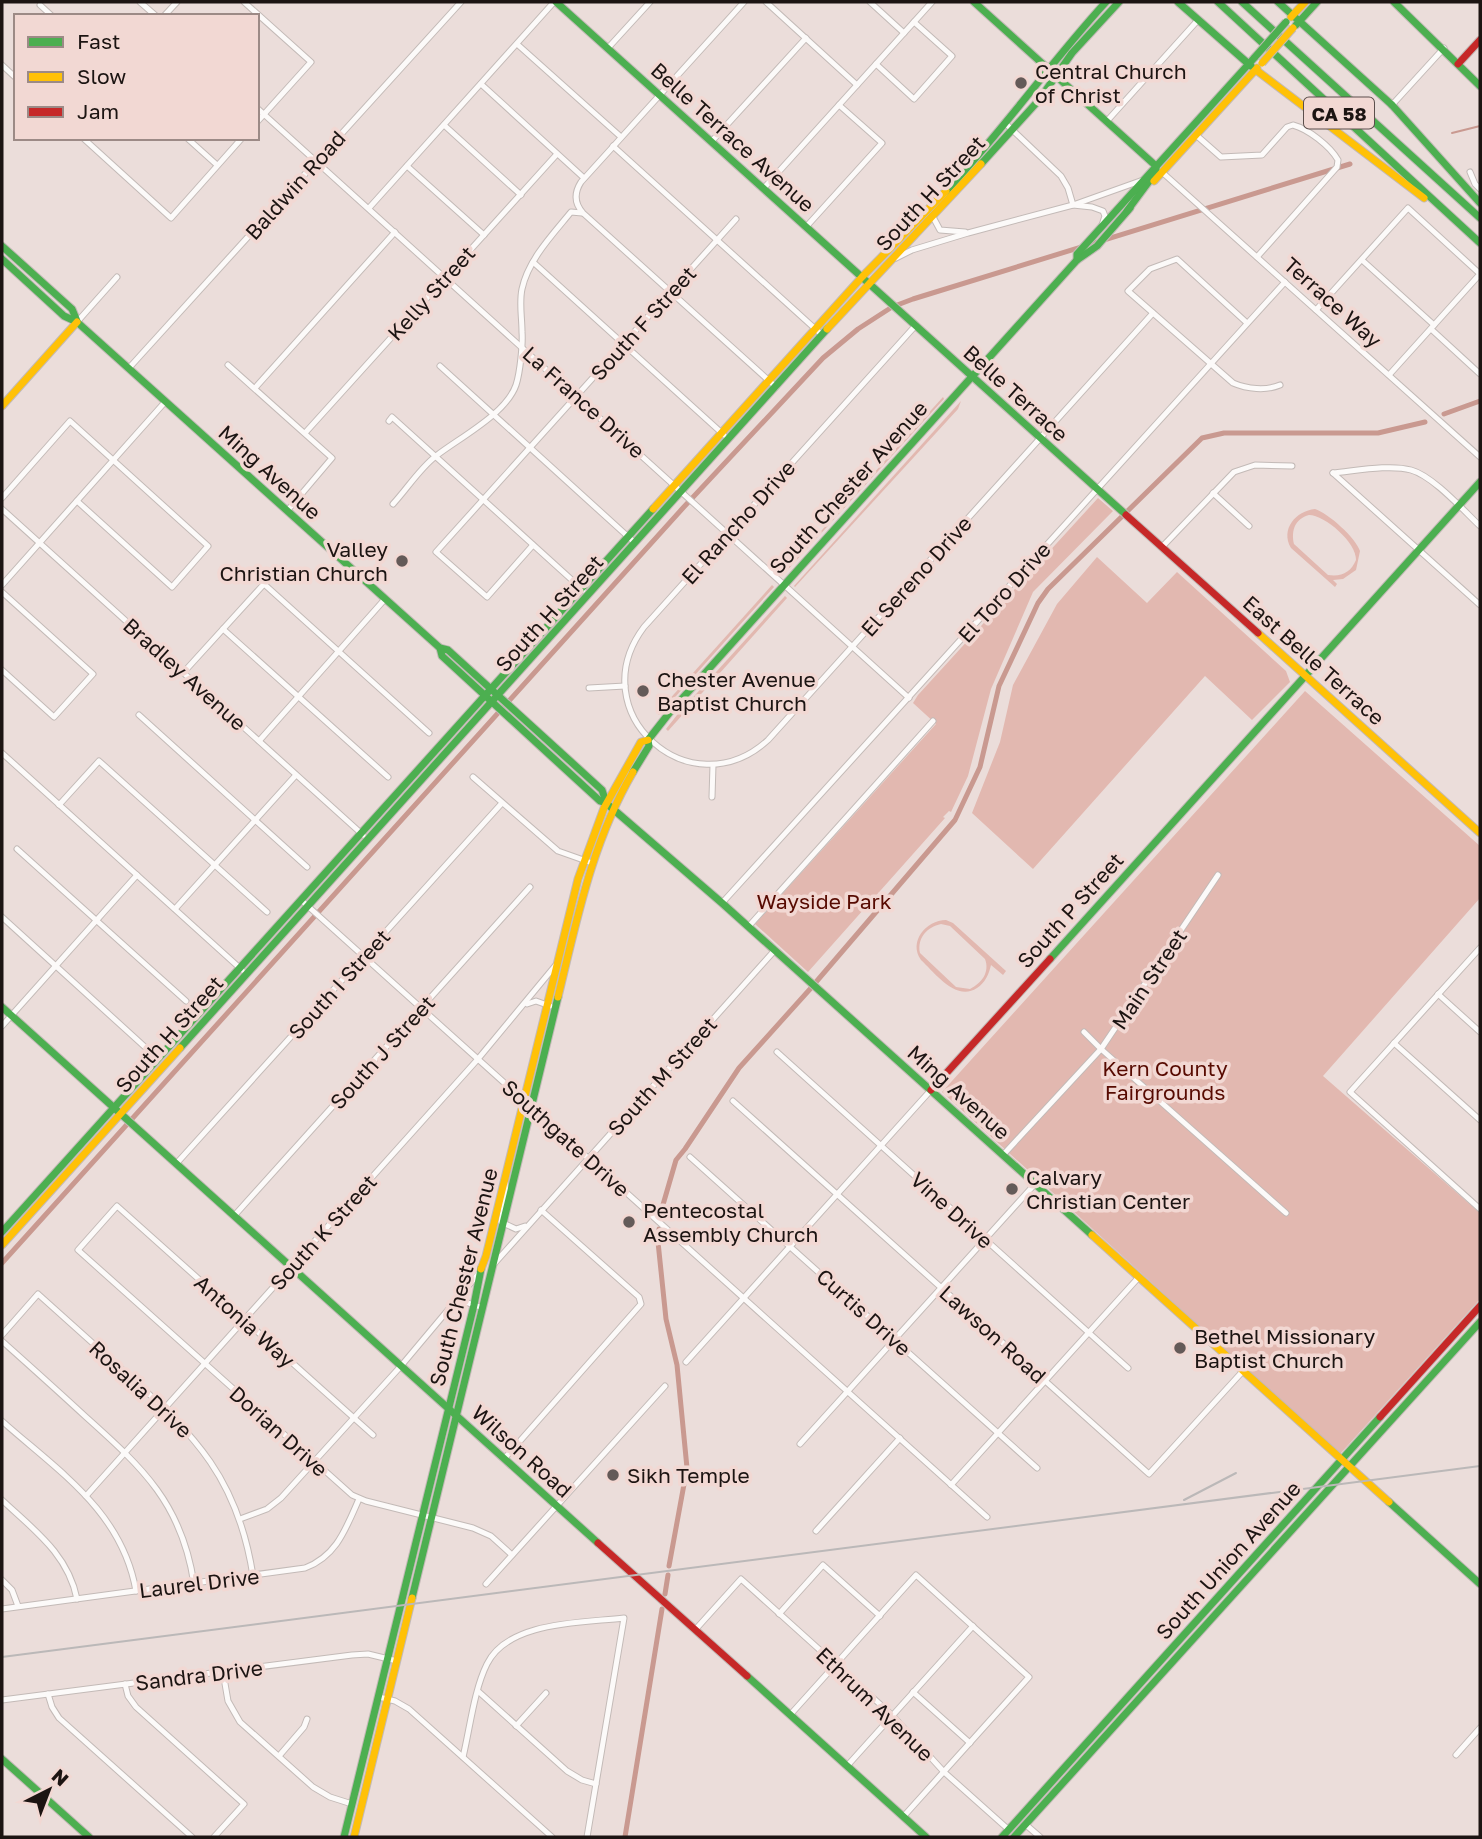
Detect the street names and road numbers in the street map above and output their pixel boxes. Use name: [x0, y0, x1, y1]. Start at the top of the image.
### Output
street label: Belle Terrace Avenue: [646, 57, 820, 217]
road number: CA 58: [1304, 97, 1374, 128]
street label: Baldwin Road: [239, 125, 351, 245]
street label: South H Street: [870, 130, 990, 256]
street label: Kelly Street: [382, 240, 480, 346]
street label: Terrace Way: [1279, 251, 1387, 353]
street label: South F Street: [585, 260, 701, 386]
street label: Belle Terrace: [958, 339, 1074, 447]
street label: La France Drive: [518, 340, 650, 464]
street label: South Chester Avenue: [763, 395, 933, 579]
street label: Ming Avenue: [213, 419, 327, 525]
street label: El Rancho Drive: [676, 455, 800, 589]
street label: El Sereno Drive: [855, 510, 977, 642]
street label: El Toro Drive: [952, 536, 1056, 648]
street label: South H Street: [490, 549, 608, 677]
street label: East Belle Terrace: [1238, 590, 1390, 730]
street label: Bradley Avenue: [118, 612, 252, 736]
street label: South P Street: [1011, 847, 1129, 973]
street label: South I Street: [283, 924, 395, 1044]
street label: Main Street: [1106, 924, 1192, 1034]
street label: South H Street: [110, 970, 228, 1098]
street label: South J Street: [324, 990, 440, 1114]
street label: South M Street: [602, 1011, 722, 1141]
street label: Ming Avenue: [902, 1039, 1016, 1145]
street label: Southgate Drive: [497, 1074, 635, 1202]
street label: South Chester Avenue: [423, 1165, 503, 1389]
street label: Vine Drive: [905, 1166, 999, 1254]
street label: South K Street: [264, 1169, 382, 1295]
street label: Curtis Drive: [811, 1263, 917, 1361]
street label: Antonia Way: [189, 1269, 301, 1373]
street label: Lawson Road: [934, 1279, 1052, 1389]
street label: Rosalia Drive: [84, 1335, 198, 1443]
street label: Dorian Drive: [225, 1380, 333, 1482]
street label: Wilson Road: [467, 1399, 577, 1503]
street label: South Union Avenue: [1150, 1475, 1306, 1645]
street label: Laurel Drive: [137, 1563, 261, 1603]
street label: Ethrum Avenue: [811, 1642, 939, 1766]
street label: Sandra Drive: [134, 1654, 264, 1696]

